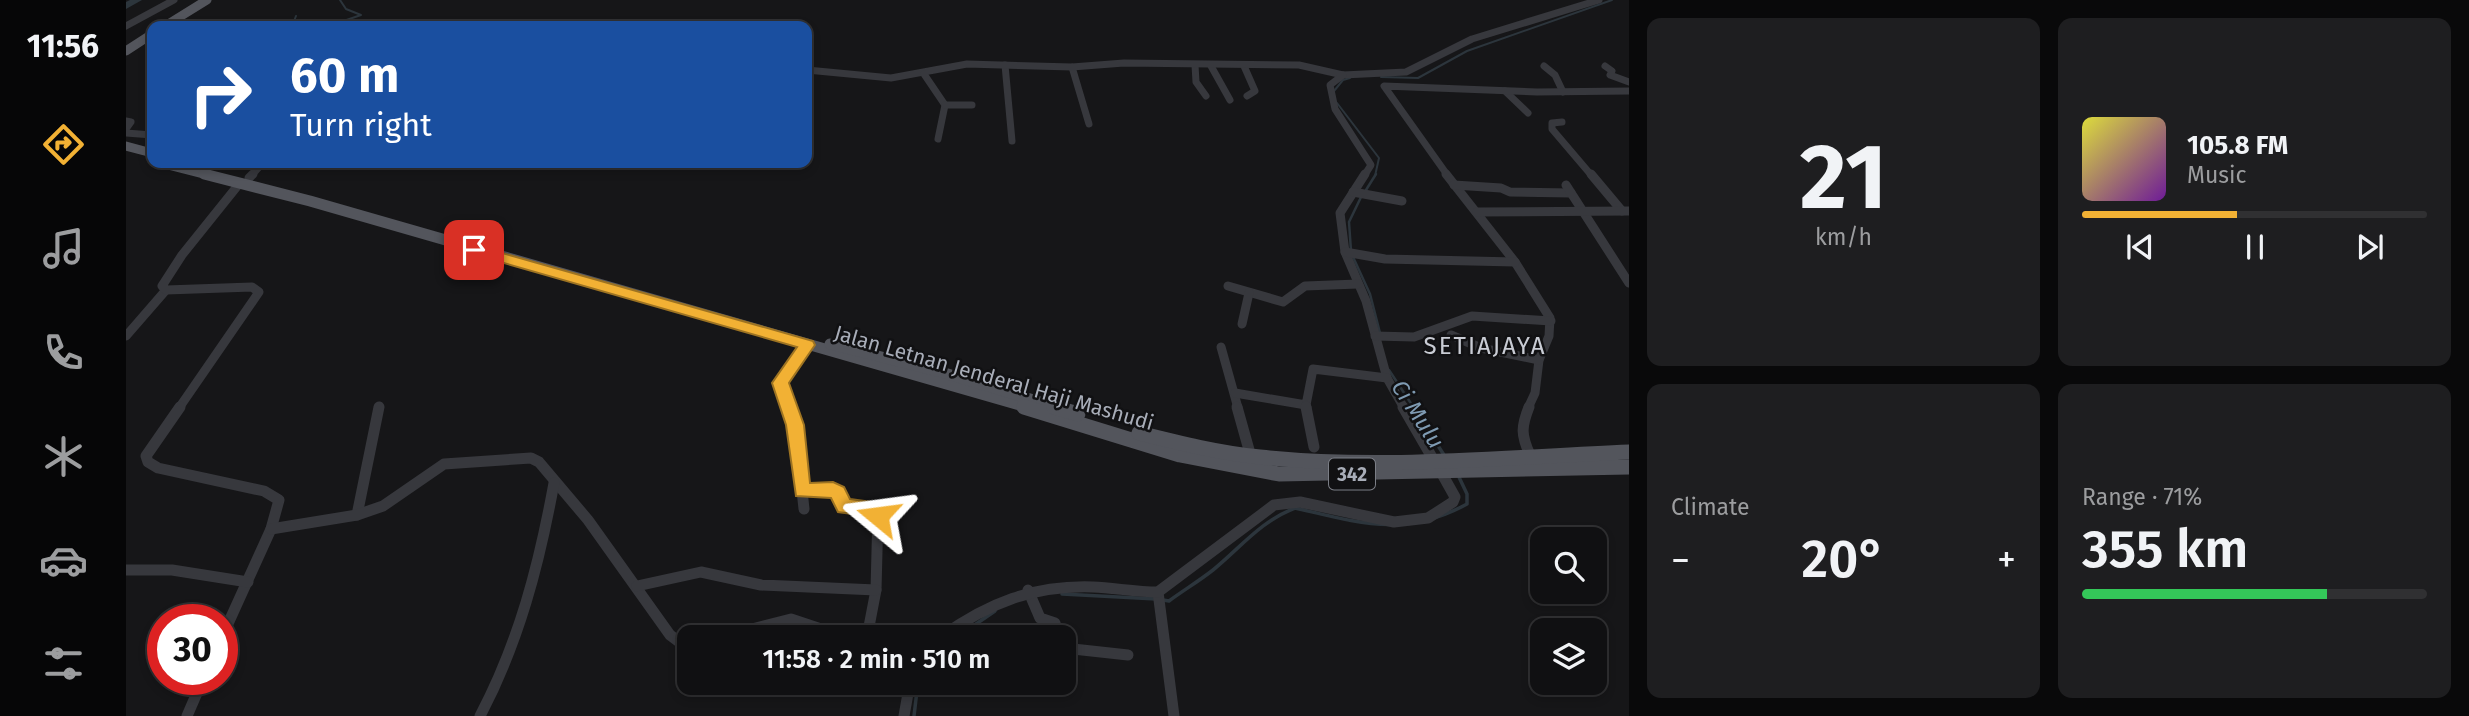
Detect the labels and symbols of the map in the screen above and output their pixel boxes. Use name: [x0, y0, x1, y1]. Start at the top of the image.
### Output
pin: [444, 220, 504, 280]
street label: Jalan Letnan Jenderal Haji Mashudi: [831, 320, 1157, 436]
district label: SETIAJAYA: [1424, 332, 1546, 360]
water label: Ci Mulu: [1386, 374, 1450, 454]
road number: 342: [1329, 458, 1375, 489]
position arrow: [841, 479, 915, 553]
speed limit sign: 30: [147, 604, 238, 695]

